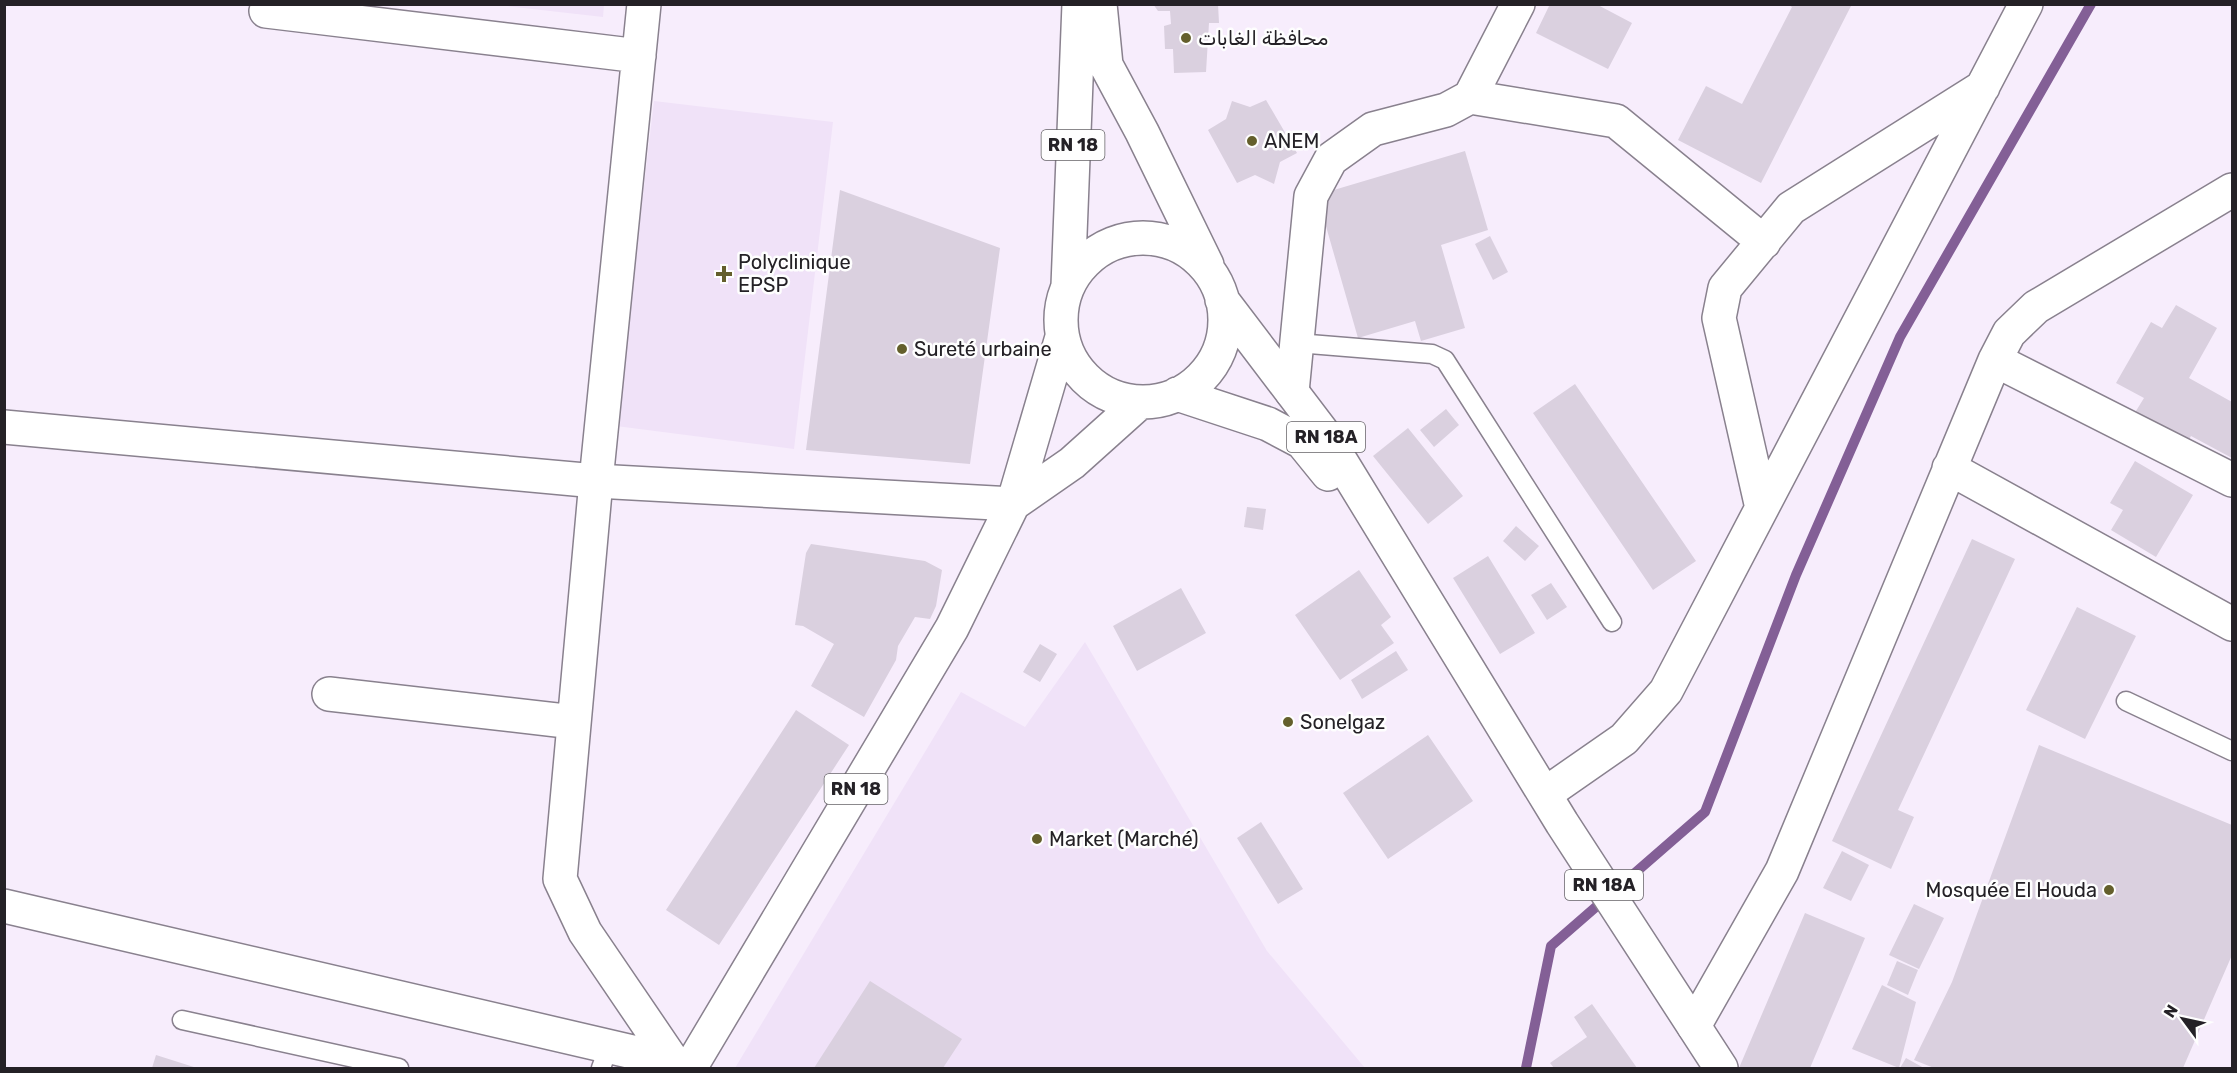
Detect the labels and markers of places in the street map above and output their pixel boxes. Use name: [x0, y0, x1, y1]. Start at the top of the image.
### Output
place label: محافظة الغابات: [1198, 26, 1328, 50]
marker: محافظة الغابات: [1179, 31, 1193, 45]
place label: ANEM: [1264, 129, 1319, 153]
marker: ANEM: [1245, 134, 1259, 148]
place label: Polyclinique EPSP: [738, 250, 851, 297]
marker: Polyclinique EPSP: [715, 265, 733, 283]
place label: Sureté urbaine: [914, 337, 1052, 361]
marker: Sureté urbaine: [895, 342, 909, 356]
place label: Sonelgaz: [1300, 710, 1385, 734]
marker: Sonelgaz: [1281, 715, 1295, 729]
place label: Market (Marché): [1049, 827, 1199, 851]
marker: Market (Marché): [1030, 832, 1044, 846]
place label: Mosquée El Houda: [1926, 878, 2097, 902]
marker: Mosquée El Houda: [2102, 883, 2116, 897]

